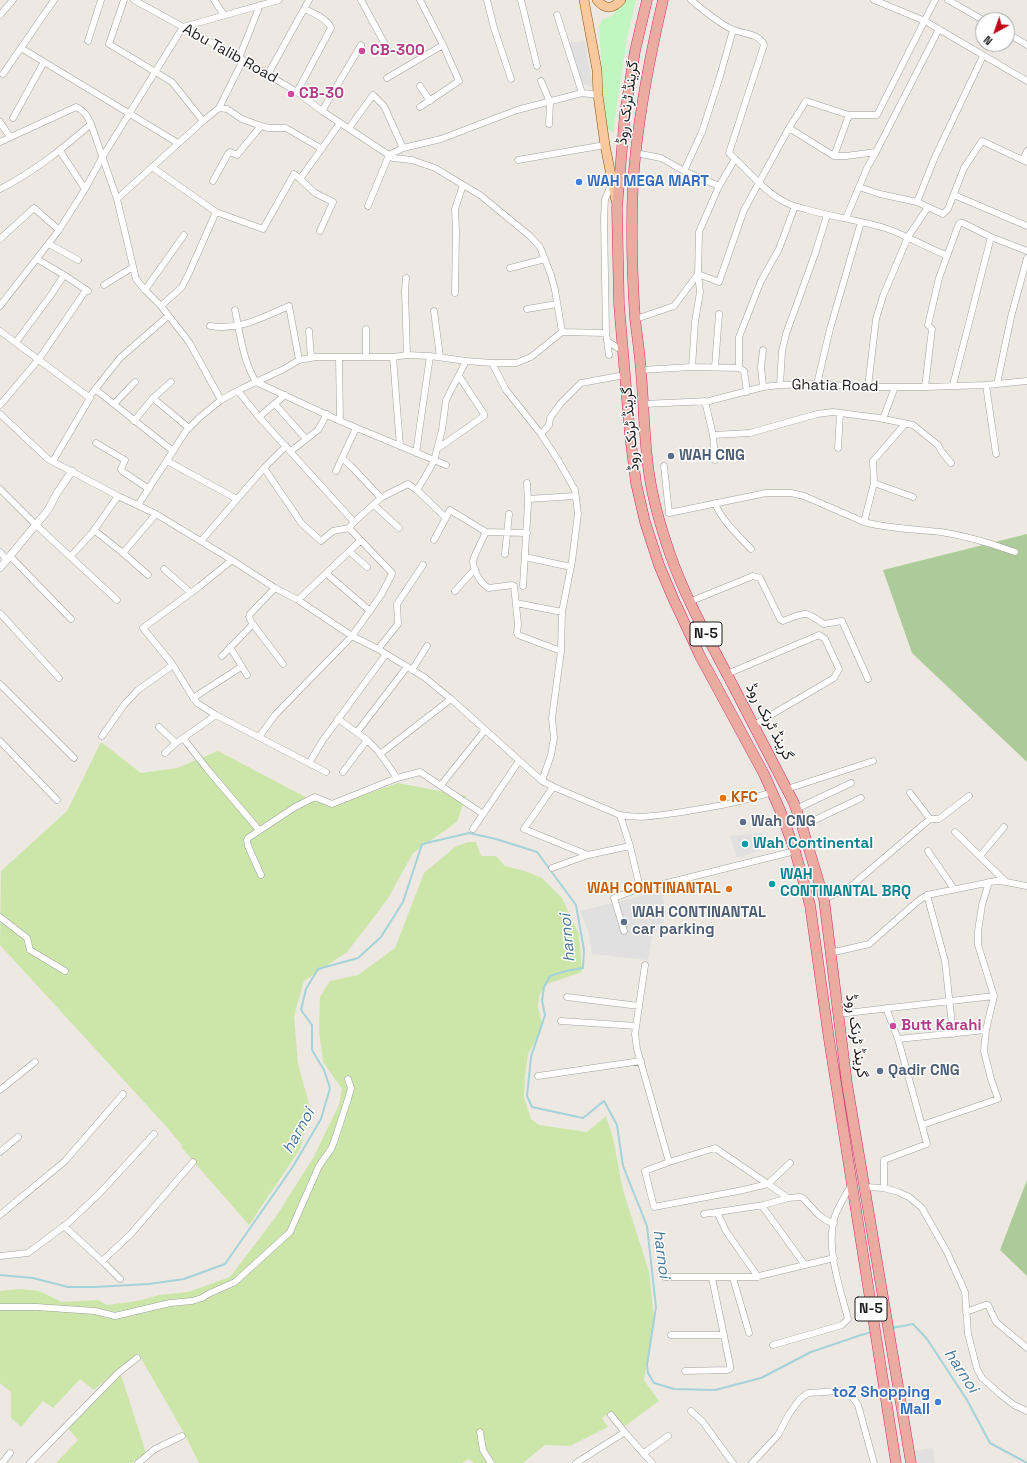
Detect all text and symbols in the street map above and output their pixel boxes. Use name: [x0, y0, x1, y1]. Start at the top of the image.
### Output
north arrow: [975, 12, 1015, 52]
street label: Abu Talib Road: [179, 20, 281, 88]
text: N: [981, 33, 995, 48]
place label: CB-300: [370, 42, 425, 60]
marker: CB-300: [357, 46, 367, 56]
street label: گرینڈ ٹرنک روڈ: [613, 60, 643, 146]
place label: CB-30: [299, 85, 344, 103]
marker: CB-30: [286, 89, 296, 99]
place label: WAH MEGA MART: [587, 173, 709, 191]
marker: WAH MEGA MART: [574, 177, 584, 187]
street label: Ghatia Road: [791, 376, 879, 396]
street label: گرینڈ ٹرنک روڈ: [618, 386, 644, 472]
place label: WAH CNG: [679, 447, 745, 465]
marker: WAH CNG: [666, 451, 676, 461]
road number: N-5: [690, 622, 722, 646]
street label: گرینڈ ٹرنک روڈ: [741, 681, 797, 763]
place label: KFC: [731, 789, 758, 807]
marker: KFC: [718, 793, 728, 803]
place label: Wah CNG: [751, 813, 816, 831]
marker: Wah CNG: [738, 817, 748, 827]
place label: Wah Continental: [753, 835, 873, 853]
marker: Wah Continental: [740, 839, 750, 849]
place label: WAH CONTINANTAL BRQ: [780, 866, 911, 901]
marker: WAH CONTINANTAL BRQ: [767, 879, 777, 889]
place label: WAH CONTINANTAL: [587, 880, 721, 898]
marker: WAH CONTINANTAL: [724, 884, 734, 894]
place label: WAH CONTINANTAL car parking: [632, 904, 766, 939]
water label: harnoi: [556, 913, 580, 963]
marker: WAH CONTINANTAL car parking: [619, 917, 629, 927]
street label: گرینڈ ٹرنک روڈ: [841, 993, 871, 1079]
place label: Butt Karahi: [901, 1017, 981, 1035]
marker: Butt Karahi: [888, 1021, 898, 1031]
place label: Qadir CNG: [888, 1062, 960, 1080]
marker: Qadir CNG: [875, 1066, 885, 1076]
water label: harnoi: [279, 1105, 319, 1157]
water label: harnoi: [649, 1229, 673, 1279]
road number: N-5: [855, 1297, 887, 1321]
water label: harnoi: [940, 1345, 982, 1397]
place label: toZ Shopping Mall: [832, 1384, 930, 1419]
marker: toZ Shopping Mall: [933, 1397, 943, 1407]

